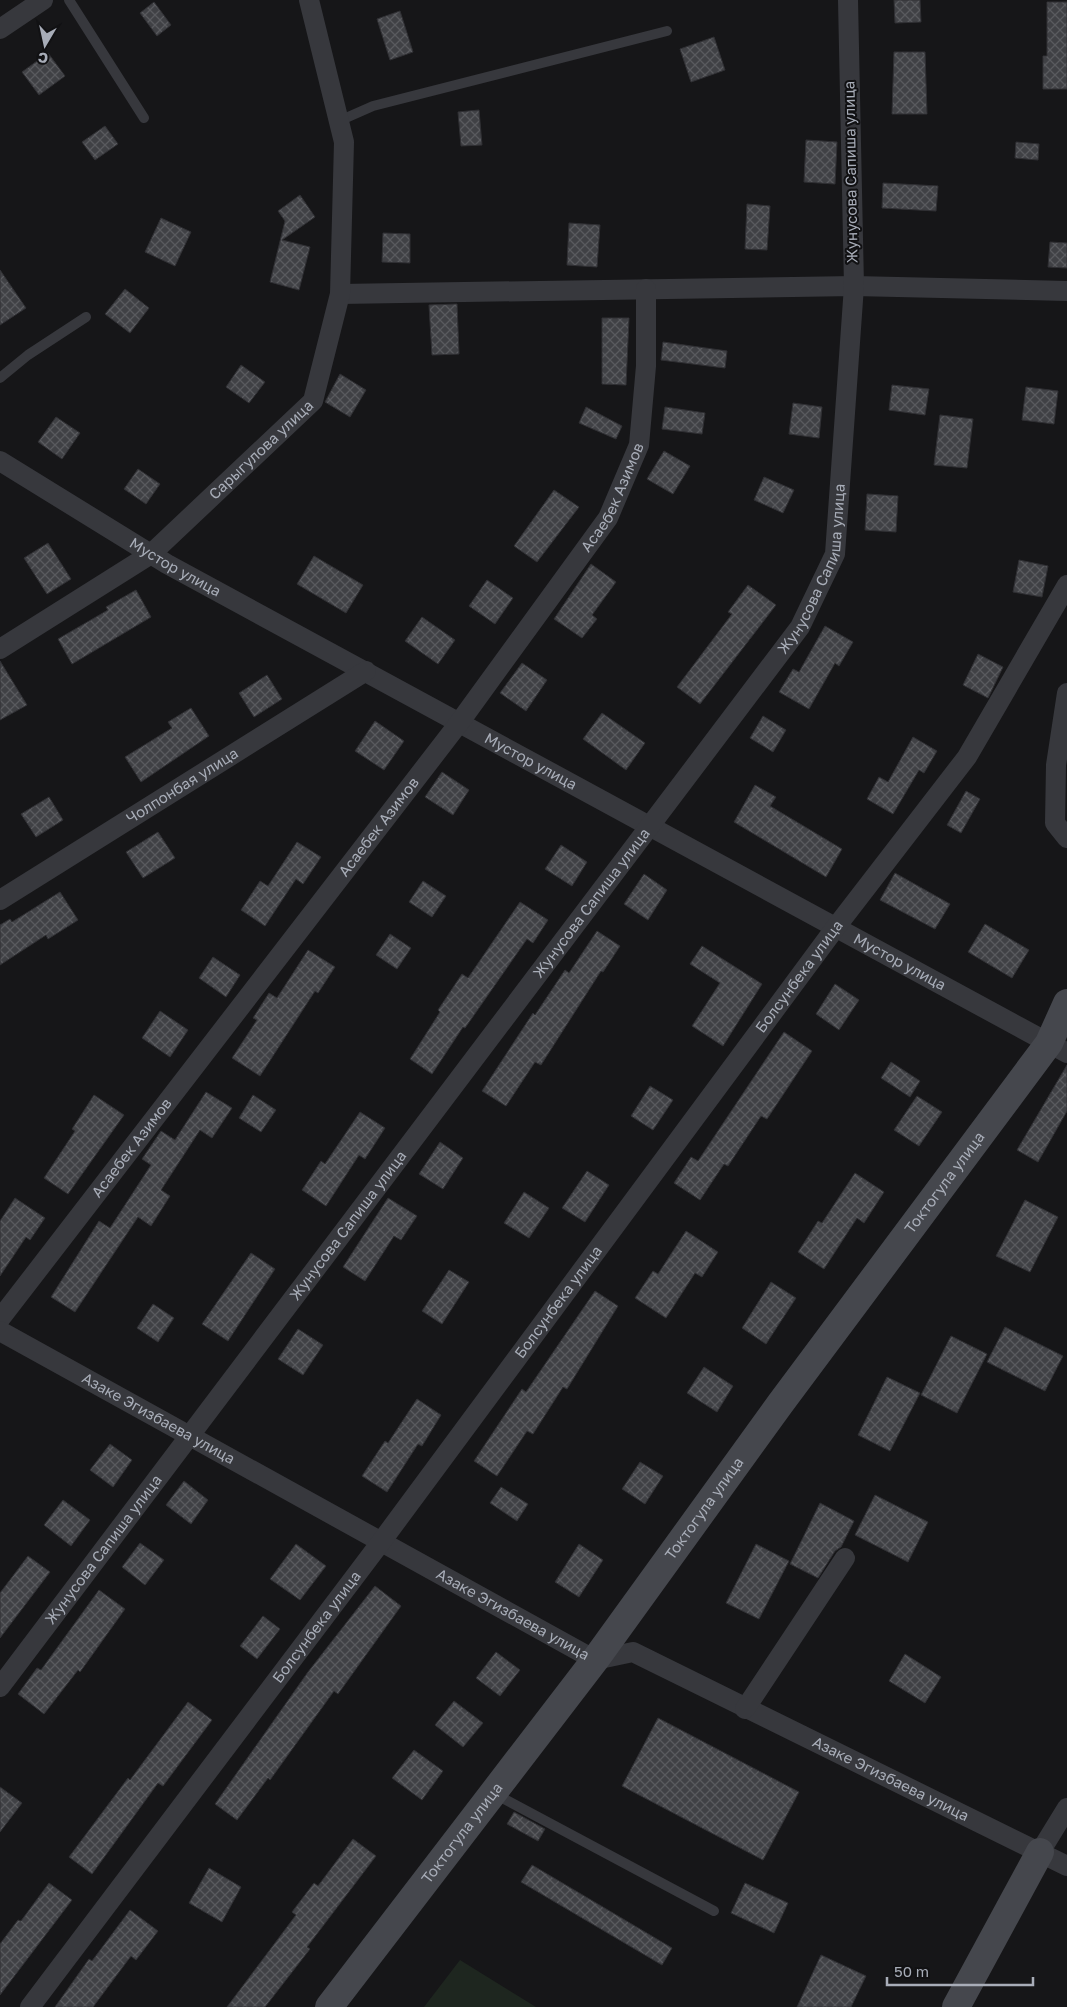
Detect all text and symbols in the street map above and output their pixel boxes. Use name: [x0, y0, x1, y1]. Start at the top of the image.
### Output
north arrow: [20, 20, 70, 70]
text: С: [37, 49, 49, 68]
street label: Жунусова Сапиша улица: [839, 81, 861, 263]
street label: Сарыгулова улица: [205, 396, 316, 503]
street label: Асаебек Азимов: [576, 440, 647, 555]
street label: Жунусова Сапиша улица: [773, 483, 848, 657]
street label: Мустор улица: [127, 533, 224, 600]
street label: Мустор улица: [482, 728, 580, 793]
street label: Чолпонбая улица: [122, 743, 241, 827]
street label: Асаебек Азимов: [334, 773, 422, 880]
street label: Жунусова Сапиша улица: [529, 824, 653, 981]
street label: Болсунбека улица: [751, 916, 846, 1036]
street label: Мустор улица: [851, 929, 949, 994]
street label: Асаебек Азимов: [87, 1094, 175, 1201]
street label: Токтогула улица: [900, 1128, 988, 1237]
street label: Жунусова Сапиша улица: [285, 1147, 410, 1303]
street label: Болсунбека улица: [510, 1242, 605, 1361]
street label: Азаке Эгизбаева улица: [79, 1368, 239, 1467]
street label: Токтогула улица: [661, 1453, 747, 1563]
street label: Жунусова Сапиша улица: [41, 1471, 165, 1627]
street label: Азаке Эгизбаева улица: [434, 1564, 593, 1663]
street label: Болсунбека улица: [268, 1567, 364, 1686]
street label: Азаке Эгизбаева улица: [810, 1732, 972, 1824]
street label: Токтогула улица: [417, 1779, 506, 1887]
scale bar: [887, 1954, 1033, 1986]
text: 50 m: [894, 1962, 929, 1980]

